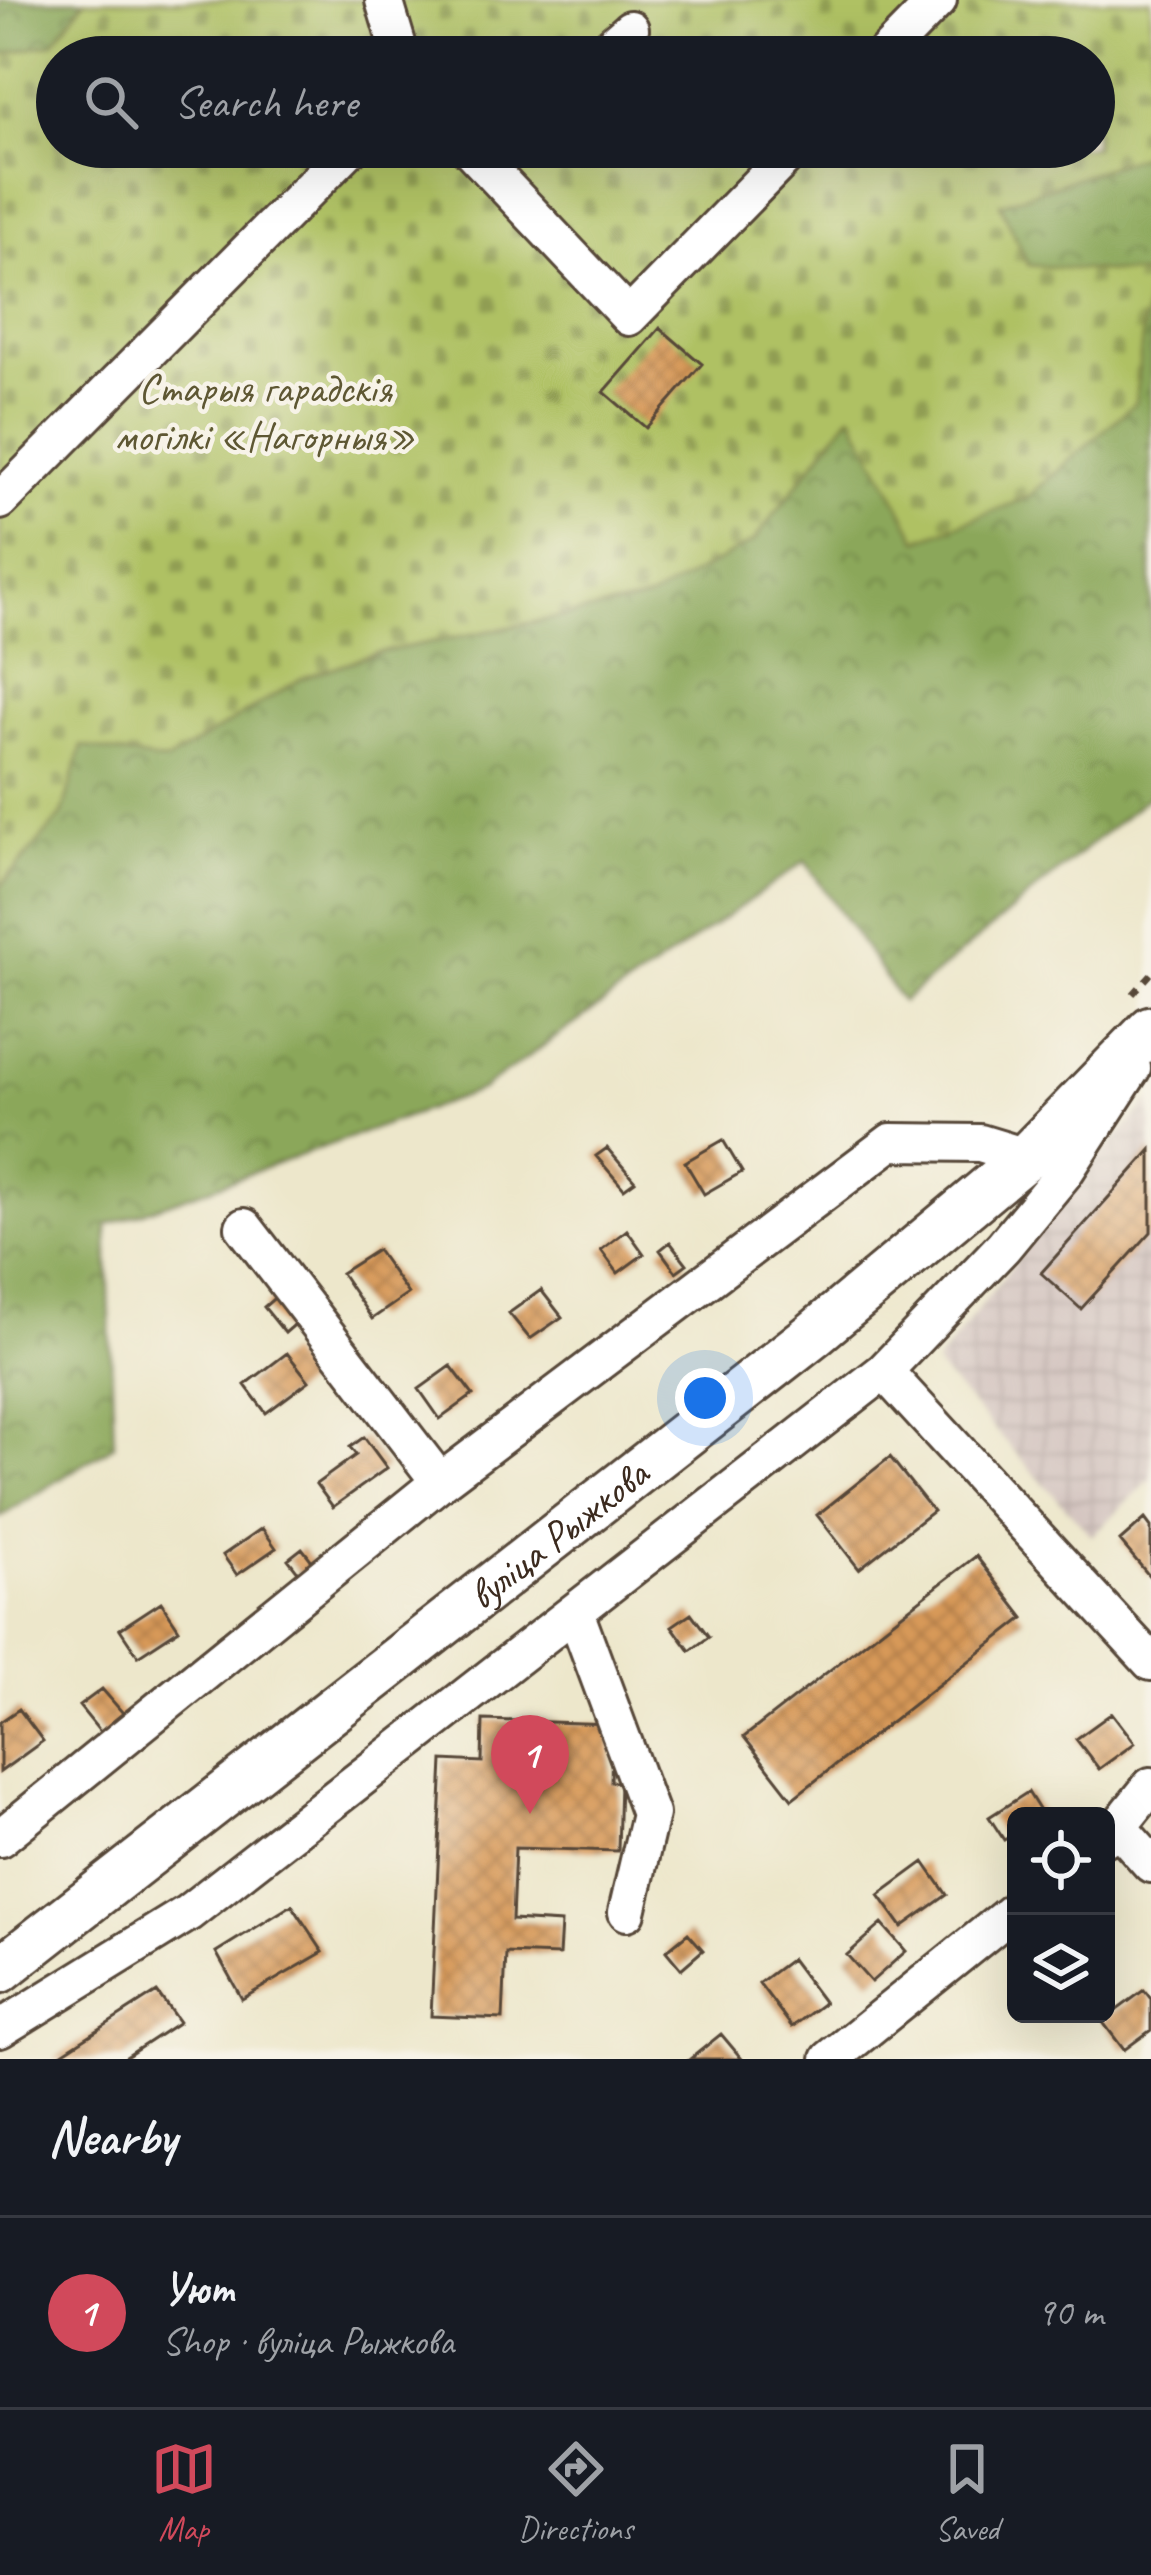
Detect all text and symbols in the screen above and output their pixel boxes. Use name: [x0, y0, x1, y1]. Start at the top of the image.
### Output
search box: [36, 36, 1115, 168]
icon: search: [78, 69, 144, 135]
text: Search here: [174, 74, 357, 131]
park label: Старыя гарадскія могілкі «Нагорныя»: [115, 362, 415, 463]
your location: [675, 1368, 735, 1428]
street label: вуліца Рыжкова: [457, 1445, 661, 1621]
pin: 1: [491, 1715, 569, 1814]
map controls: [1007, 1807, 1115, 2023]
button: locate: [1007, 1807, 1115, 1915]
button: layers: [1007, 1915, 1115, 2023]
text: Nearby: [48, 2105, 176, 2169]
text: Уют: [162, 2260, 233, 2317]
text: 1: [78, 2288, 96, 2337]
text: 90 m: [1037, 2288, 1103, 2337]
text: Shop · вуліца Рыжкова: [162, 2317, 454, 2366]
tab: Map: [151, 2436, 217, 2550]
tab: Directions: [518, 2436, 633, 2550]
tab: Saved: [934, 2436, 1000, 2550]

